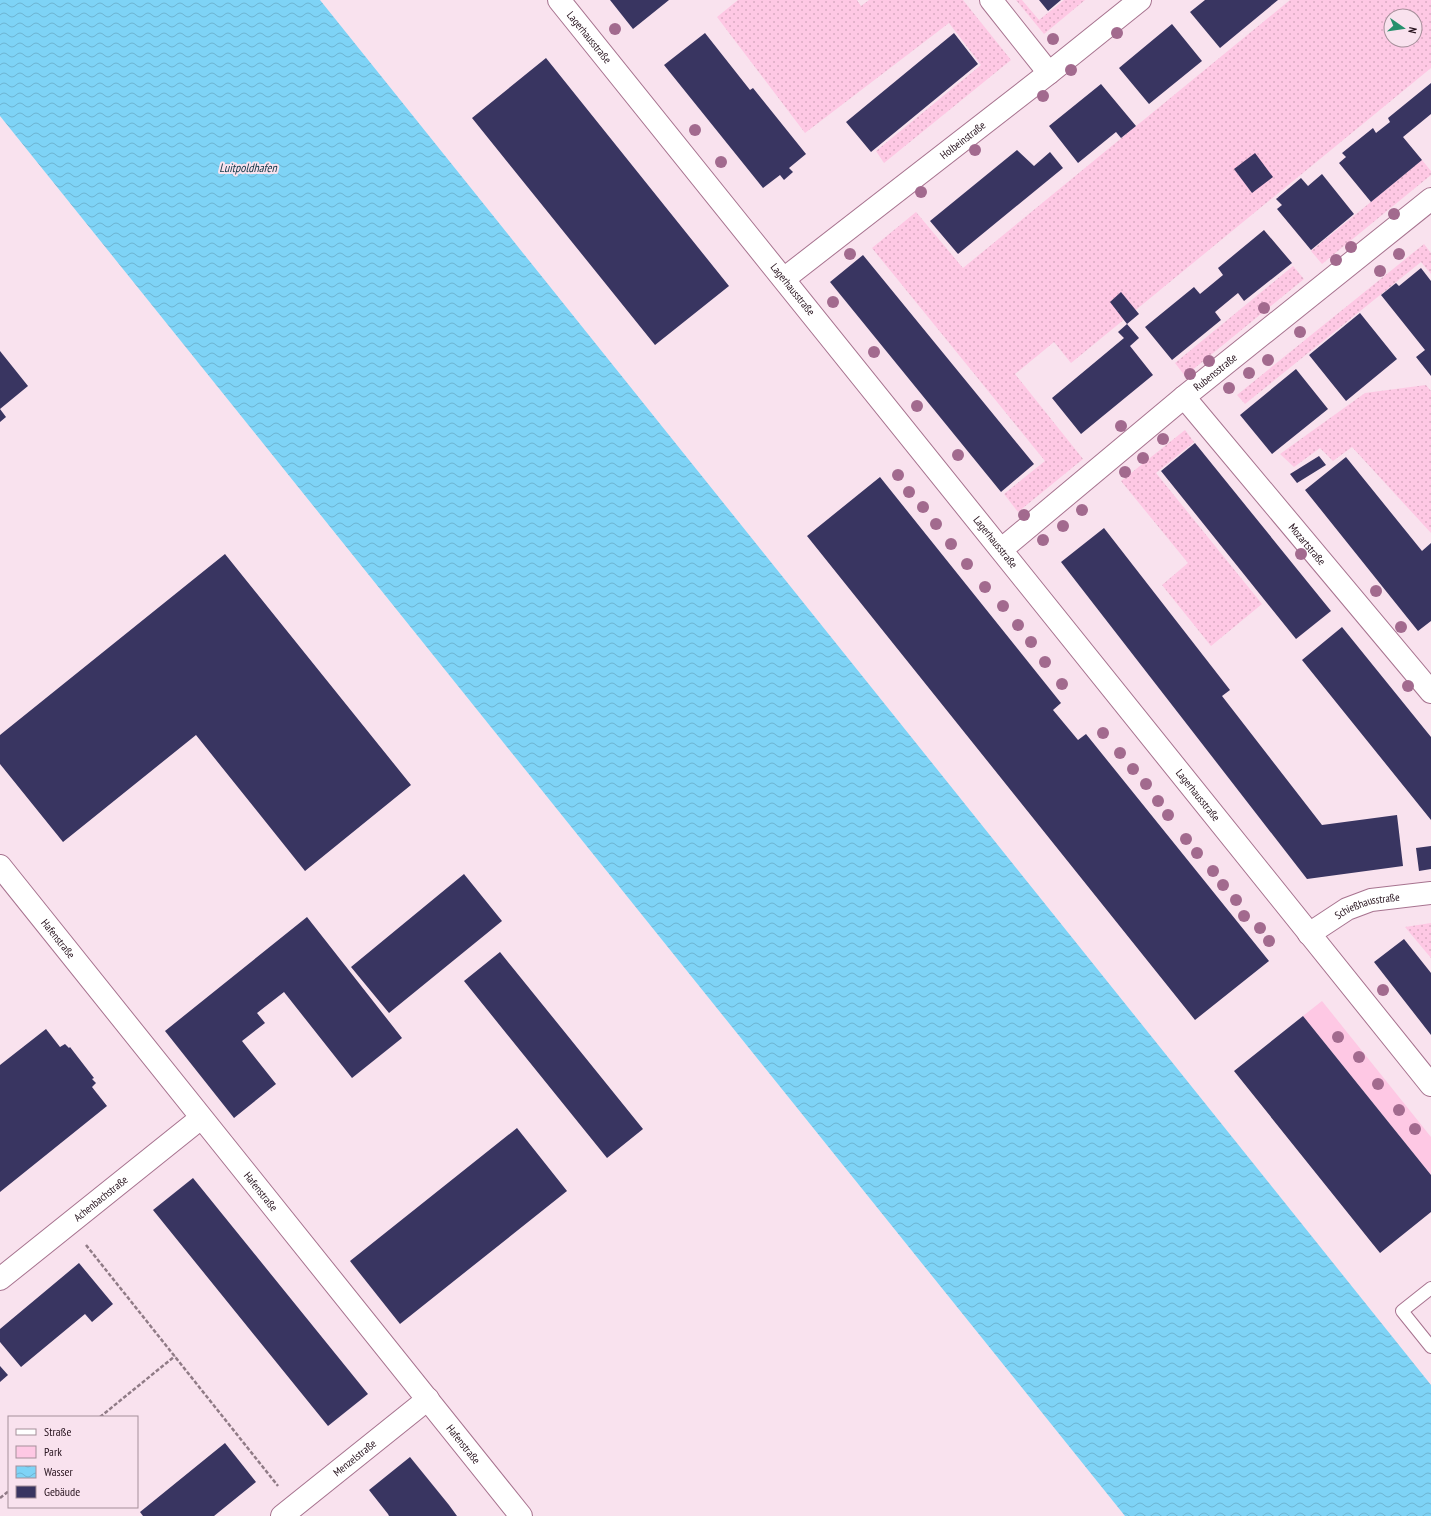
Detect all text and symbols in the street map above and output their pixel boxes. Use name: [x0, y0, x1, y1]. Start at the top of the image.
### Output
street label: Lagerhausstraße: [564, 8, 615, 66]
north arrow: [1383, 8, 1423, 48]
text: N: [1405, 26, 1420, 35]
street label: Holbeinstraße: [937, 118, 989, 162]
water label: Luitpoldhafen: [219, 160, 278, 175]
street label: Lagerhausstraße: [768, 260, 818, 319]
street label: Rubensstraße: [1190, 350, 1240, 394]
street label: Lagerhausstraße: [970, 513, 1021, 571]
street label: Mozartstraße: [1286, 520, 1329, 568]
street label: Lagerhausstraße: [1173, 766, 1224, 824]
street label: Schießhausstraße: [1332, 890, 1401, 922]
street label: Hafenstraße: [38, 916, 78, 961]
street label: Hafenstraße: [241, 1169, 281, 1214]
street label: Achenbachstraße: [71, 1172, 131, 1224]
legend: [8, 1416, 138, 1508]
street label: Hafenstraße: [443, 1422, 484, 1467]
text: Straße: [44, 1424, 71, 1439]
street label: Menzelstraße: [330, 1436, 379, 1479]
text: Park: [44, 1444, 62, 1459]
text: Wasser: [44, 1464, 74, 1479]
text: Gebäude: [44, 1484, 80, 1499]

